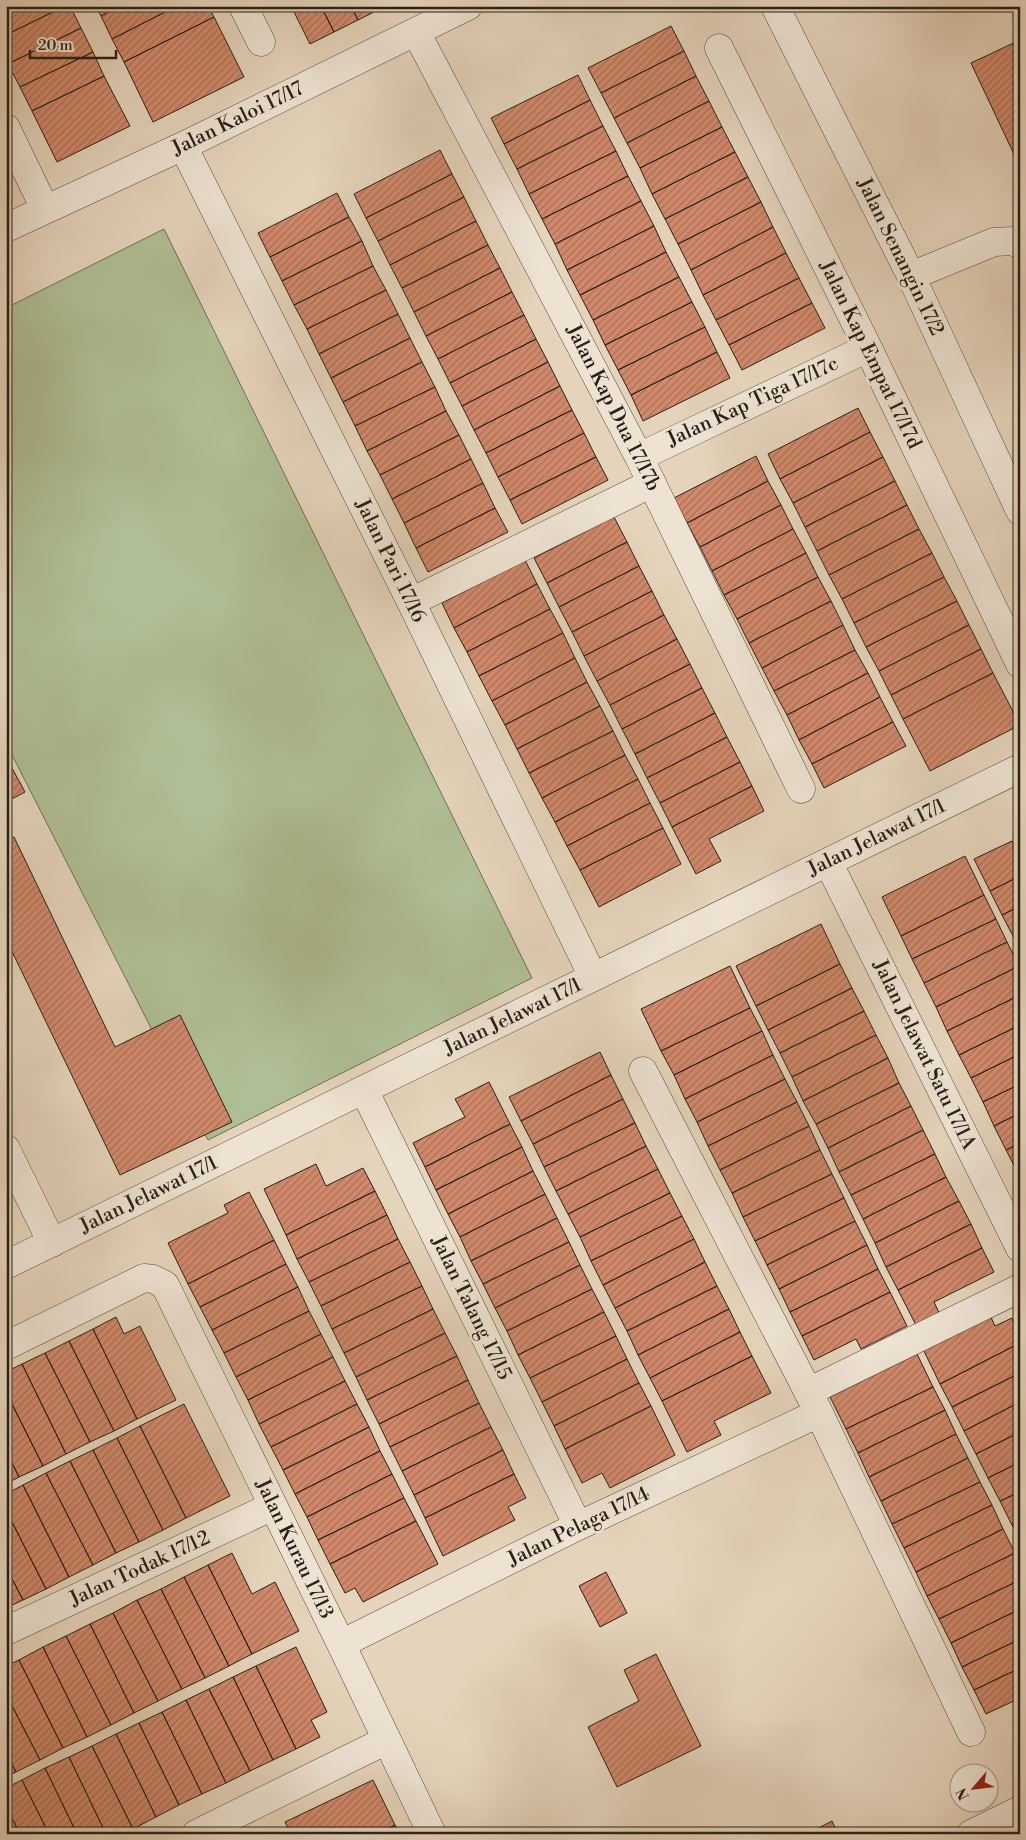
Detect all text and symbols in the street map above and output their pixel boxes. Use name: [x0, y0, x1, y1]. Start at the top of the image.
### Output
scale bar: [30, 28, 116, 60]
text: 20 m: [38, 36, 73, 55]
street label: Jalan Kaloi 17/17: [167, 76, 308, 162]
street label: Jalan Senangin 17/2: [851, 173, 949, 340]
street label: Jalan Kap Empat 17/17d: [813, 256, 927, 454]
street label: Jalan Kap Dua 17/17b: [560, 320, 666, 495]
street label: Jalan Kap Tiga 17/17c: [662, 351, 843, 453]
street label: Jalan Pari 17/16: [349, 494, 431, 627]
street label: Jalan Jelawat 17/1: [803, 794, 950, 883]
street label: Jalan Jelawat Satu 17/1A: [867, 955, 981, 1155]
street label: Jalan Jelawat 17/1: [439, 973, 586, 1062]
street label: Jalan Jelawat 17/1: [75, 1151, 222, 1240]
street label: Jalan Talang 17/15: [425, 1231, 517, 1384]
street label: Jalan Kurau 17/13: [249, 1474, 339, 1623]
street label: Jalan Pelaga 17/14: [503, 1482, 654, 1573]
street label: Jalan Todak 17/12: [65, 1526, 214, 1613]
north arrow: [948, 1762, 998, 1812]
text: N: [953, 1785, 974, 1803]

